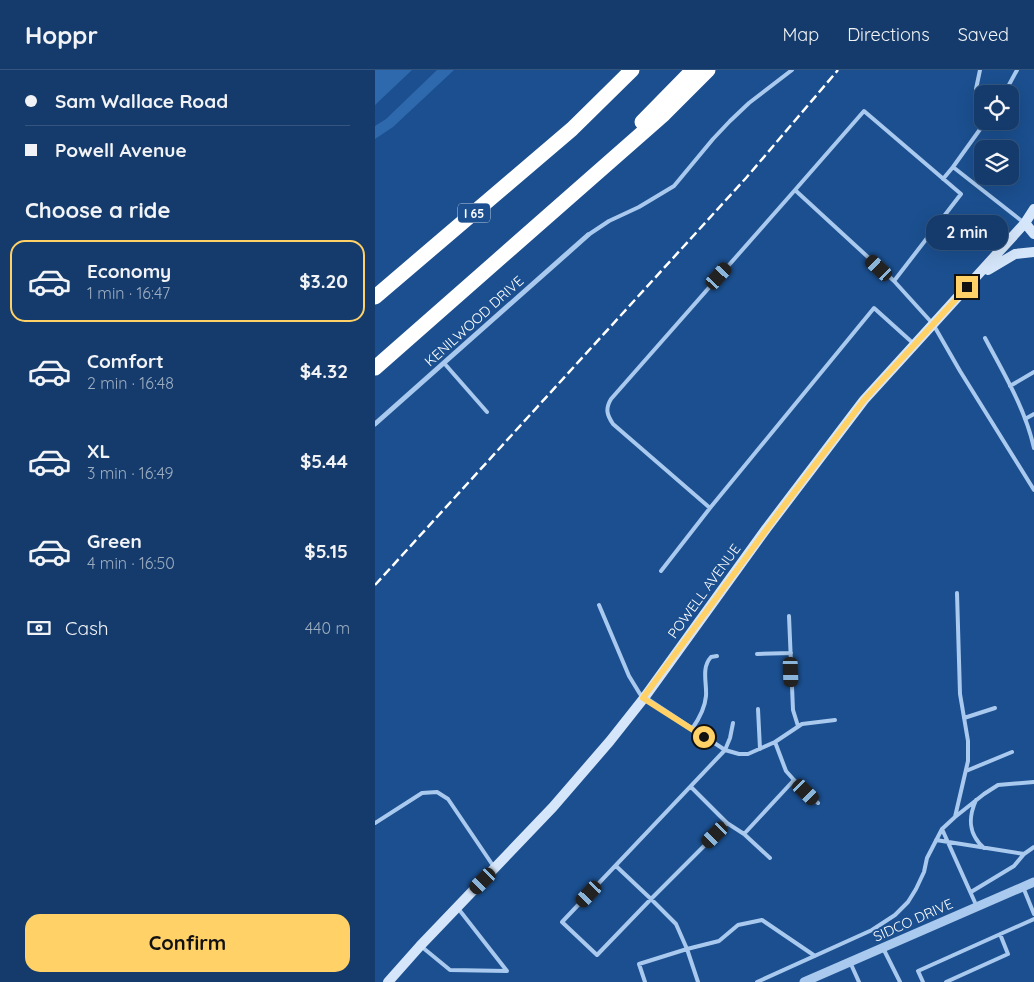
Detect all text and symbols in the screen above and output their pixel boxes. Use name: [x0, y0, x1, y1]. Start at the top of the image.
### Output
text: Hoppr: [25, 20, 98, 50]
text: Map: [782, 23, 819, 46]
text: Directions: [847, 23, 930, 46]
text: Saved: [958, 23, 1009, 46]
map controls: [974, 85, 1019, 185]
button: locate: [974, 85, 1019, 130]
text: Sam Wallace Road: [55, 89, 228, 113]
text: Powell Avenue: [55, 138, 187, 162]
button: layers: [974, 140, 1019, 185]
text: Choose a ride: [25, 196, 170, 224]
road number: I 65: [458, 204, 490, 222]
callout: 2 min: [926, 214, 1008, 250]
text: 2 min: [946, 222, 988, 242]
car: [862, 252, 895, 284]
icon: car: [27, 259, 72, 304]
text: Economy: [87, 259, 171, 283]
car: [703, 260, 734, 292]
text: $3.20: [299, 269, 348, 293]
street label: KENILWOOD DRIVE: [421, 272, 527, 370]
route end: [956, 276, 978, 298]
text: 1 min · 16:47: [87, 283, 170, 303]
icon: car: [27, 349, 72, 394]
text: Comfort: [87, 349, 164, 373]
text: $4.32: [300, 359, 348, 383]
text: 2 min · 16:48: [87, 373, 174, 393]
icon: car: [27, 439, 72, 484]
text: XL: [87, 439, 110, 463]
text: $5.44: [300, 449, 348, 473]
text: 3 min · 16:49: [87, 463, 173, 483]
icon: car: [27, 529, 72, 574]
text: Green: [87, 529, 142, 553]
text: $5.15: [304, 539, 348, 563]
street label: POWELL AVENUE: [664, 540, 744, 642]
text: 4 min · 16:50: [87, 553, 175, 573]
icon: cash: [25, 614, 53, 642]
text: Cash: [65, 616, 109, 640]
text: 440 m: [305, 618, 350, 638]
car: [782, 657, 799, 687]
route start: [693, 726, 715, 748]
car: [790, 776, 822, 808]
car: [699, 819, 730, 851]
car: [467, 865, 498, 897]
car: [573, 878, 604, 910]
street label: SIDCO DRIVE: [870, 894, 956, 946]
button: Confirm: [25, 914, 350, 972]

